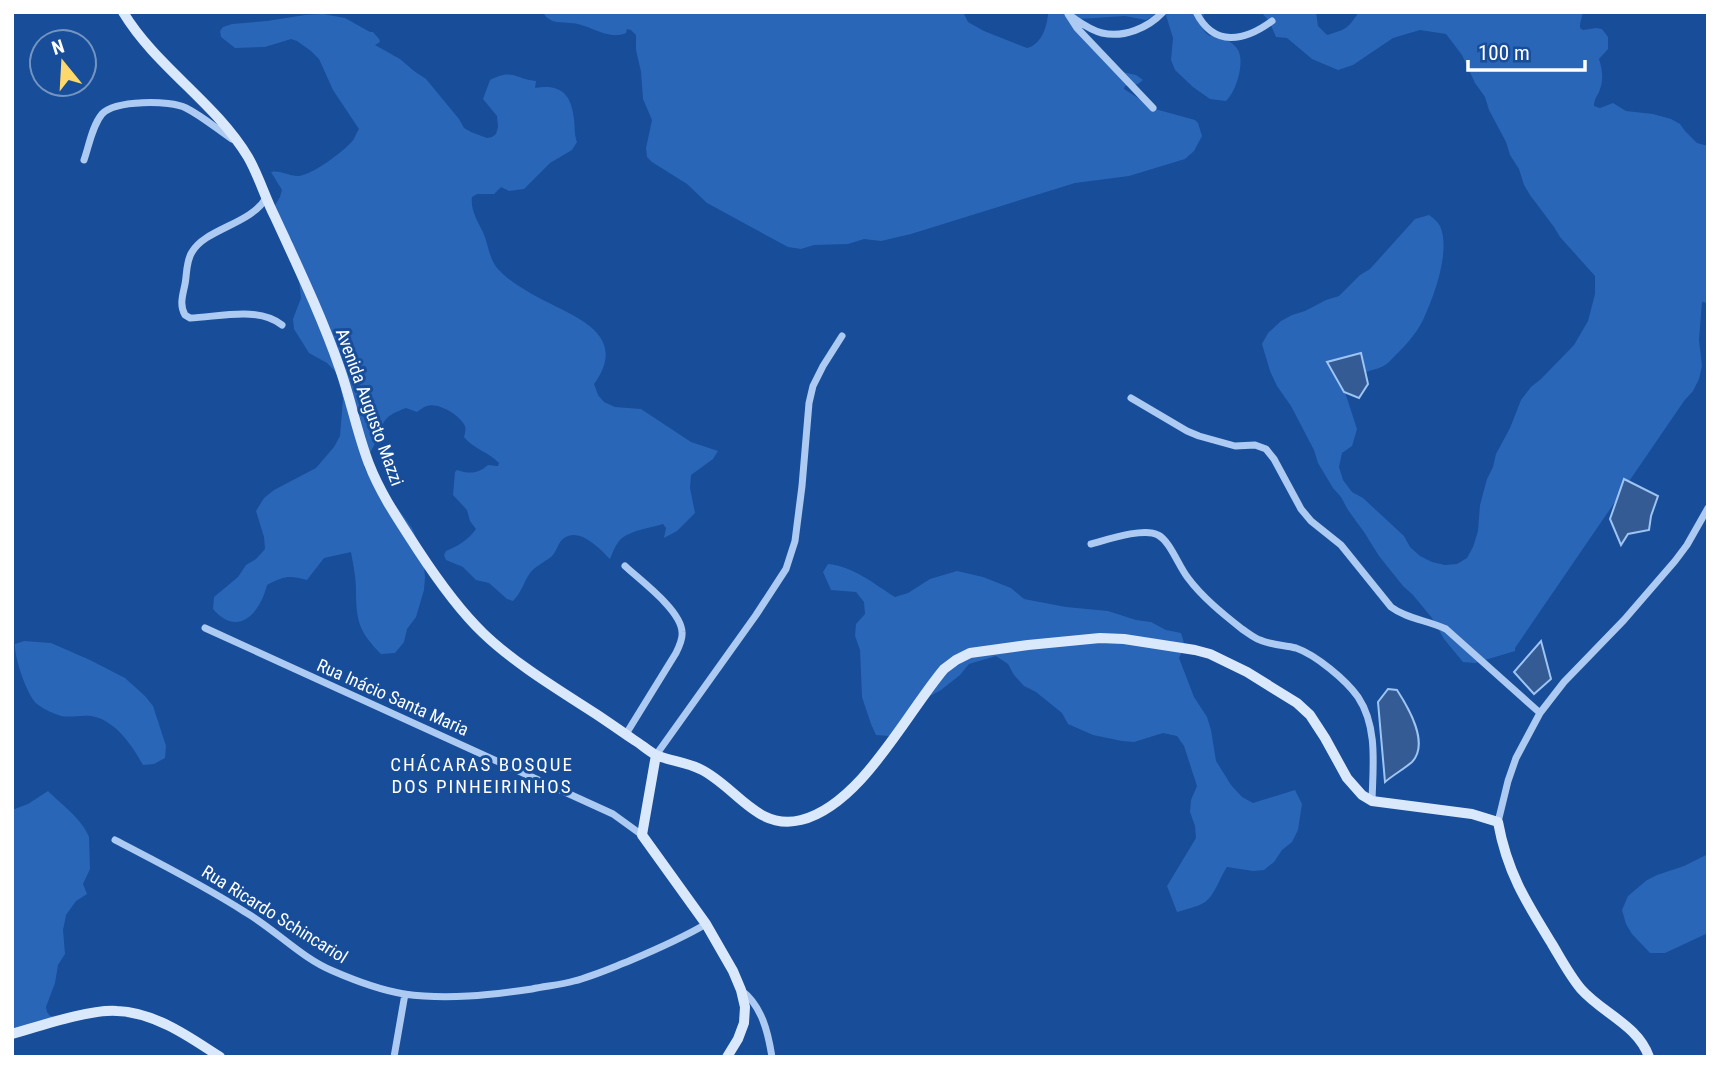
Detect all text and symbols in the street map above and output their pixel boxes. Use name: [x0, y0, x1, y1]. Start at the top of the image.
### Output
north arrow: [28, 28, 98, 98]
scale bar: [1468, 28, 1585, 72]
text: N: [49, 35, 67, 60]
text: 100 m: [1478, 41, 1530, 65]
street label: Avenida Augusto Mazzi: [332, 326, 408, 488]
street label: Rua Inácio Santa Maria: [314, 654, 472, 740]
district label: CHÁCARAS BOSQUE DOS PINHEIRINHOS: [390, 753, 574, 798]
street label: Rua Ricardo Schincariol: [198, 861, 352, 967]

